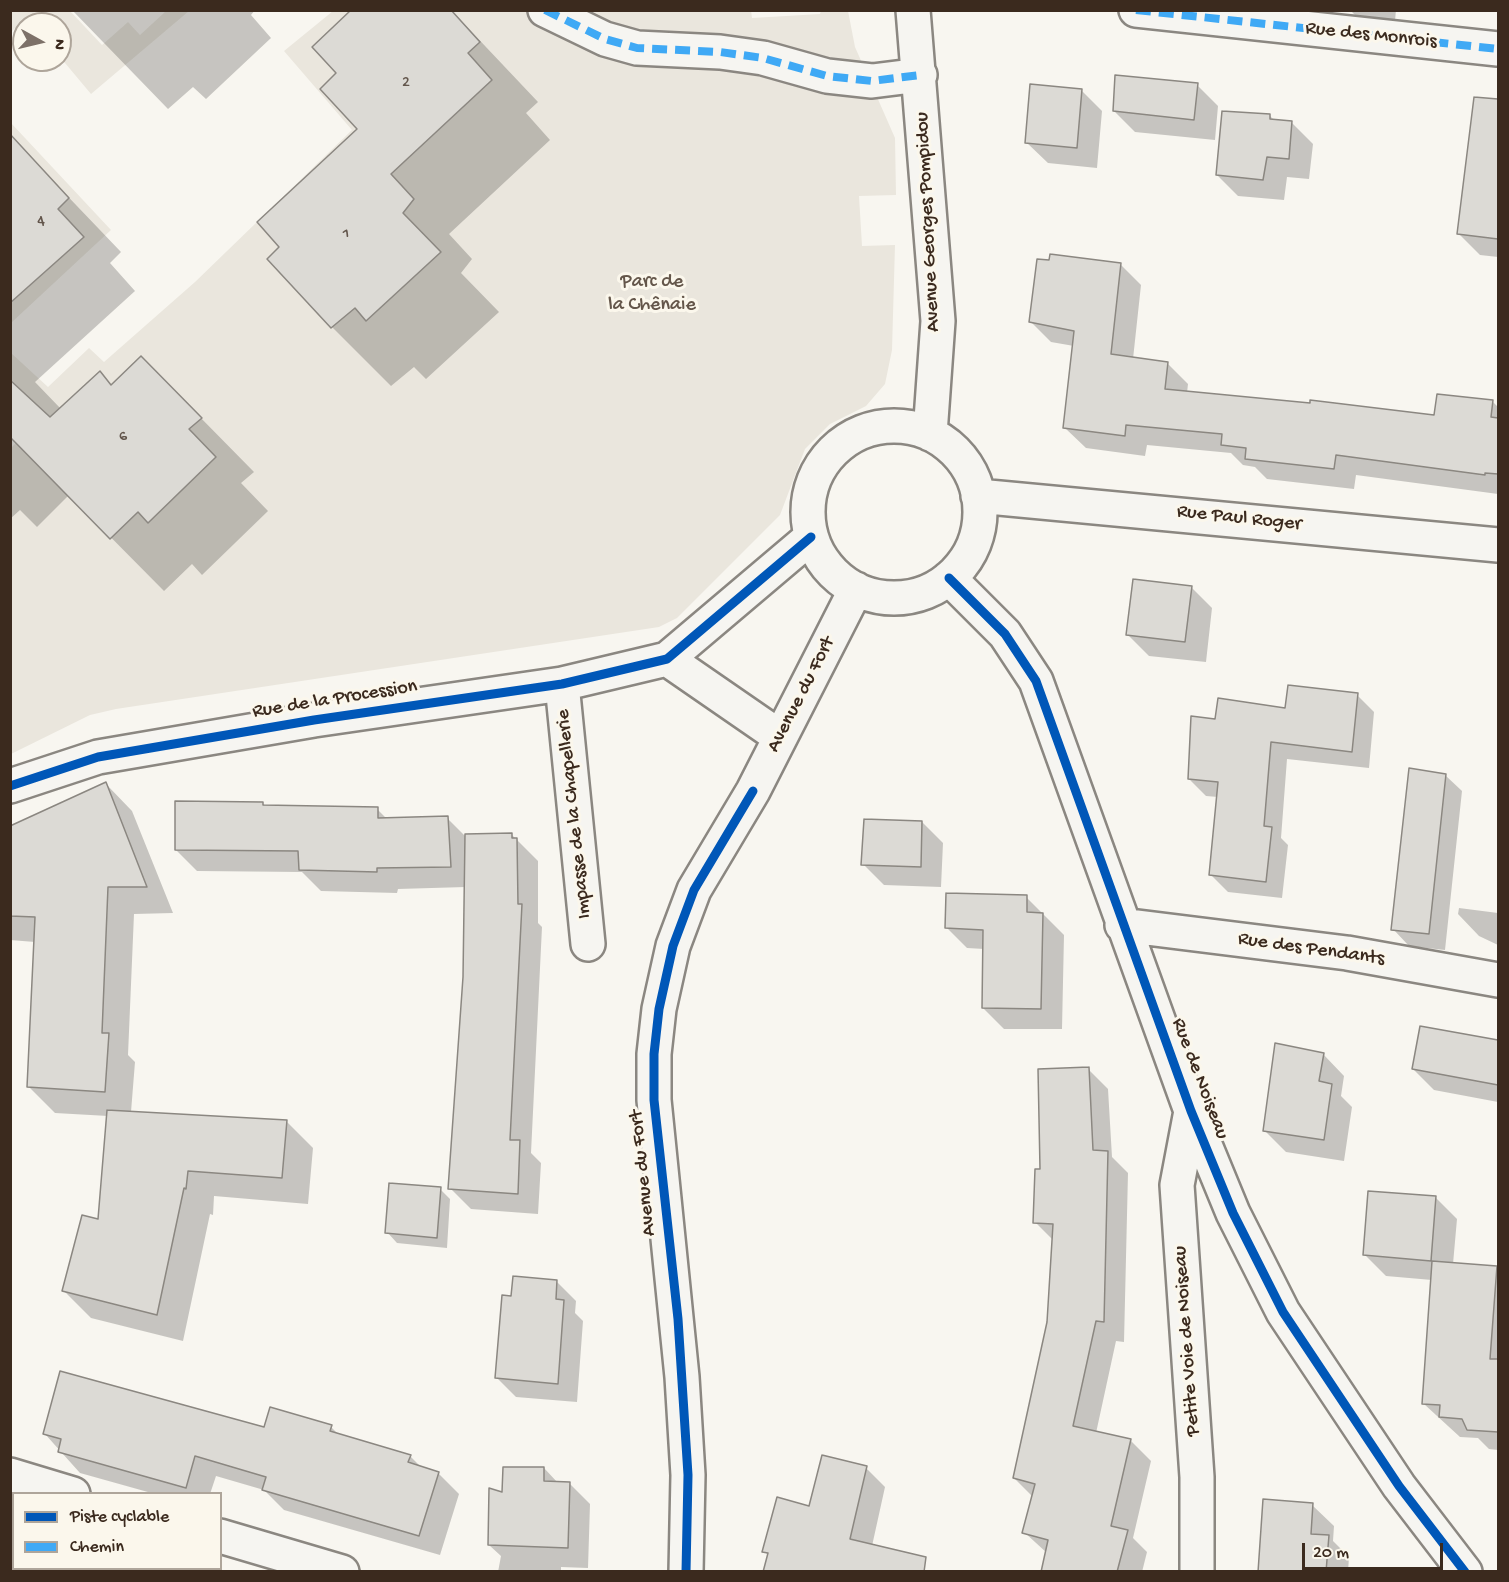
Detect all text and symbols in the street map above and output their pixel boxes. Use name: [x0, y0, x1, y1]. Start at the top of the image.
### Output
north arrow: [12, 12, 72, 72]
street label: Rue des Monrois: [1304, 17, 1438, 55]
text: N: [48, 38, 68, 51]
house number: 2: [402, 74, 410, 94]
street label: Avenue Georges Pompidou: [911, 111, 947, 333]
house number: 4: [37, 213, 45, 233]
house number: 1: [343, 225, 349, 245]
park label: Parc de la Chênaie: [608, 271, 696, 318]
house number: 6: [119, 428, 127, 448]
street label: Rue Paul Roger: [1175, 501, 1303, 537]
street label: Avenue du Fort: [763, 633, 841, 757]
street label: Rue de la Procession: [251, 675, 419, 725]
street label: Impasse de la Chapellerie: [552, 708, 598, 920]
street label: Rue des Pendants: [1236, 928, 1386, 972]
street label: Rue de Noiseau: [1165, 1015, 1233, 1143]
street label: Avenue du Fort: [625, 1109, 663, 1237]
street label: Petite Voie de Noiseau: [1169, 1245, 1207, 1437]
legend: [12, 1492, 222, 1570]
text: Piste cyclable: [70, 1507, 169, 1528]
scale bar: [1305, 1531, 1446, 1569]
text: Chemin: [70, 1537, 124, 1558]
text: 20 m: [1313, 1543, 1349, 1564]

